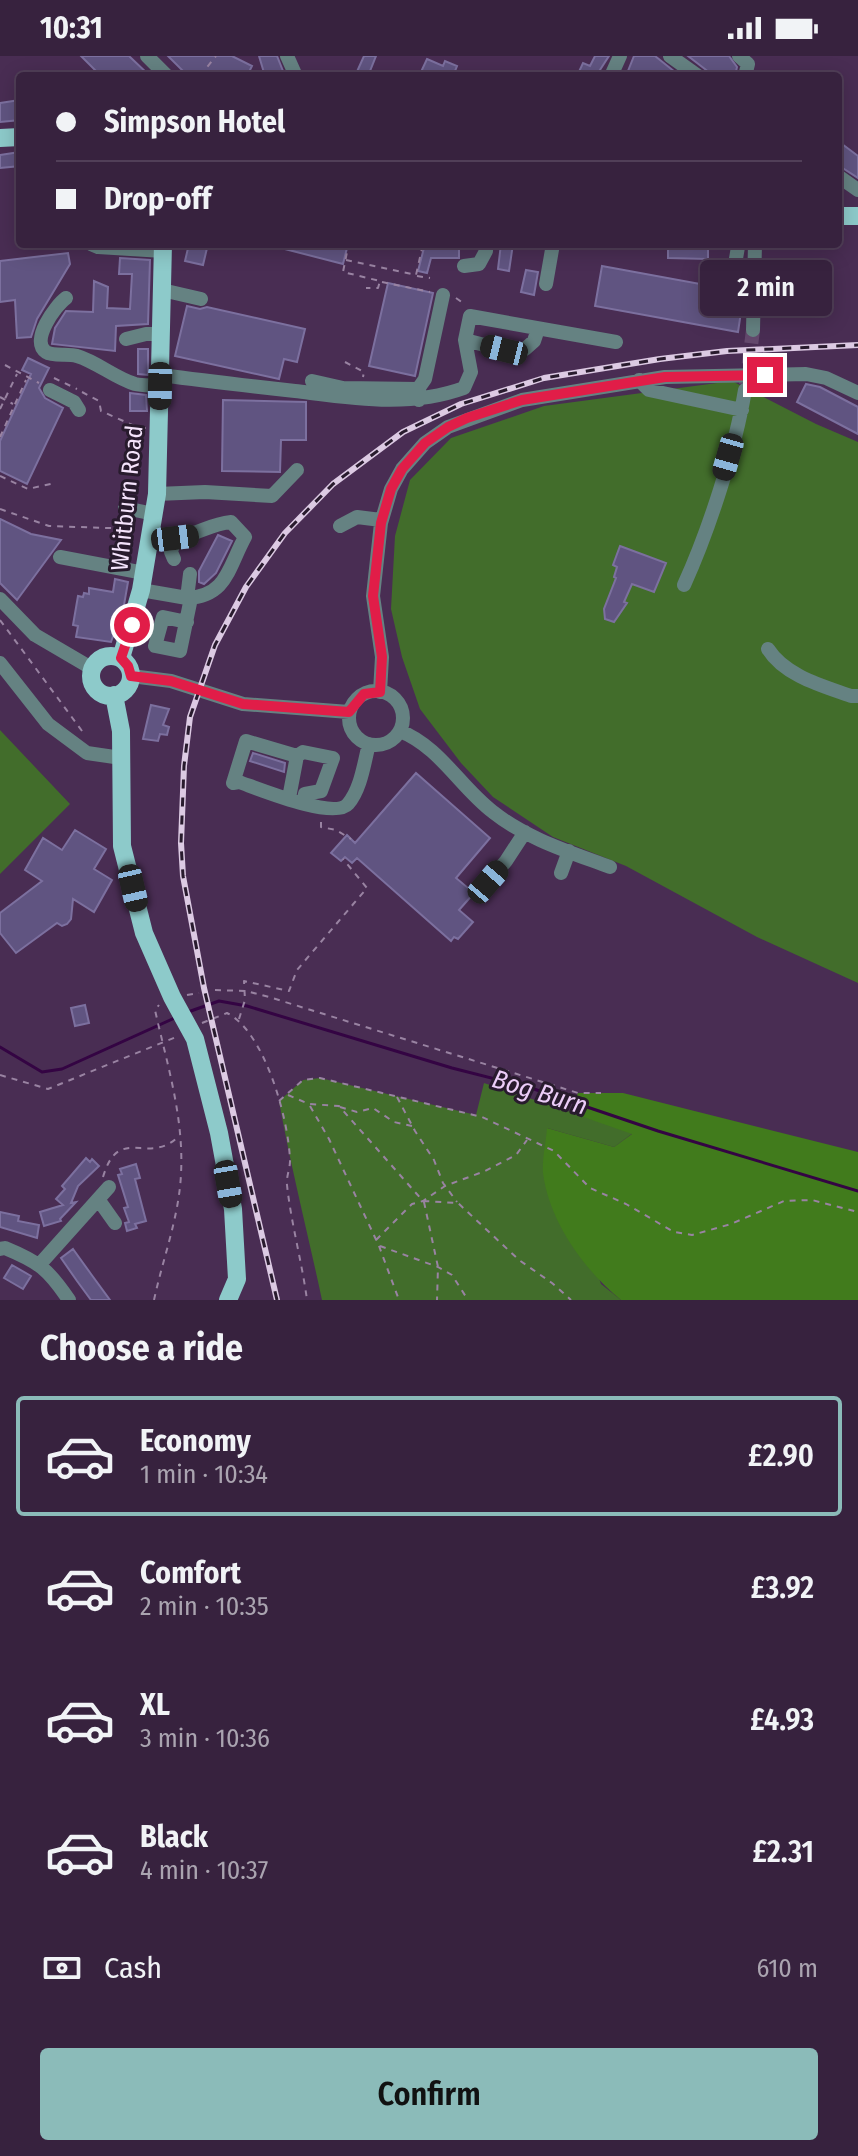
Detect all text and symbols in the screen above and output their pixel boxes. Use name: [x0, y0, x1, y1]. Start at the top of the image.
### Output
text: 10:31: [40, 10, 103, 46]
text: Simpson Hotel: [104, 104, 285, 140]
text: Drop-off: [104, 181, 211, 217]
callout: 2 min: [699, 259, 831, 315]
text: 2 min: [737, 272, 795, 303]
car: [478, 333, 530, 367]
route end: [747, 357, 783, 393]
car: [148, 362, 172, 410]
street label: Whitburn Road: [105, 424, 149, 572]
car: [710, 431, 746, 483]
car: [150, 523, 200, 553]
route start: [114, 607, 150, 643]
car: [463, 856, 513, 908]
car: [116, 862, 150, 914]
water label: Bog Burn: [489, 1063, 591, 1122]
car: [212, 1158, 244, 1210]
text: Choose a ride: [40, 1326, 243, 1370]
icon: car: [44, 1420, 116, 1492]
text: Economy: [140, 1423, 251, 1459]
text: £2.90: [748, 1438, 814, 1474]
text: 1 min · 10:34: [140, 1459, 268, 1490]
icon: car: [44, 1552, 116, 1624]
text: Comfort: [140, 1555, 241, 1591]
text: £3.92: [751, 1570, 814, 1606]
text: 2 min · 10:35: [140, 1591, 269, 1622]
icon: car: [44, 1684, 116, 1756]
text: XL: [140, 1687, 170, 1723]
text: £4.93: [750, 1702, 814, 1738]
text: 3 min · 10:36: [140, 1723, 270, 1754]
icon: car: [44, 1816, 116, 1888]
text: Black: [140, 1819, 208, 1855]
text: £2.31: [753, 1834, 814, 1870]
text: 4 min · 10:37: [140, 1855, 268, 1886]
icon: cash: [40, 1946, 84, 1990]
text: Cash: [104, 1950, 162, 1986]
text: 610 m: [756, 1953, 818, 1984]
button: Confirm: [40, 2048, 818, 2140]

